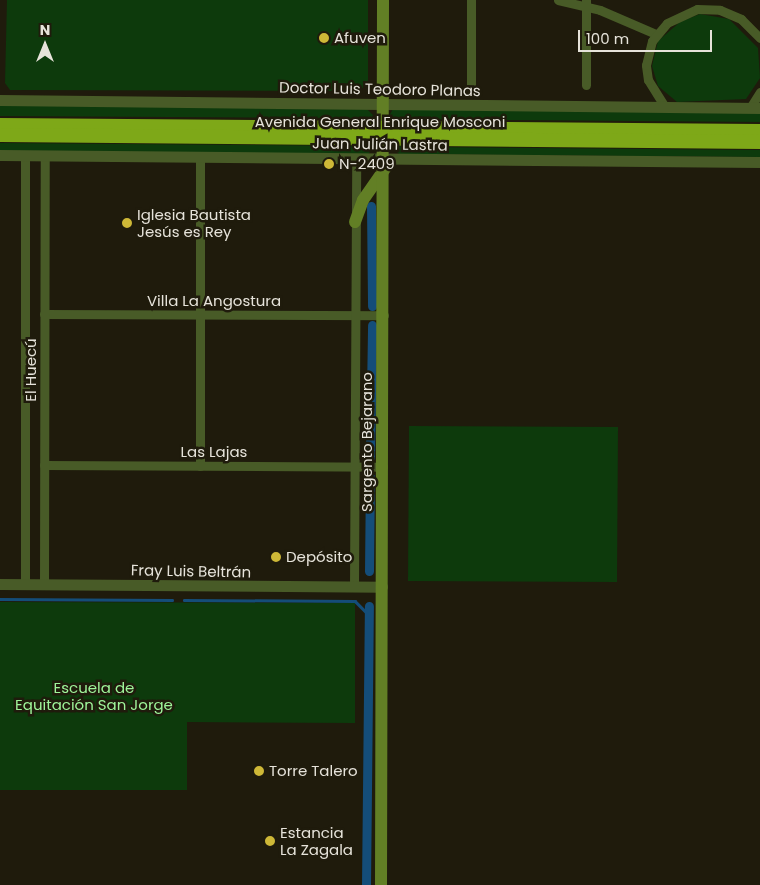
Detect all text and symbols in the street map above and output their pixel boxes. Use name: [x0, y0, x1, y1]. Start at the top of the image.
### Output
north arrow: [20, 20, 70, 70]
text: N: [40, 20, 50, 40]
scale bar: [580, 20, 714, 52]
text: 100 m: [586, 28, 629, 49]
place label: Afuven: [334, 29, 386, 47]
marker: Afuven: [318, 32, 330, 44]
street label: Doctor Luis Teodoro Planas: [279, 78, 481, 100]
street label: Avenida General Enrique Mosconi: [255, 113, 505, 131]
street label: Juan Julián Lastra: [312, 134, 448, 154]
place label: N-2409: [339, 155, 395, 173]
marker: N-2409: [323, 158, 335, 170]
place label: Iglesia Bautista Jesús es Rey: [137, 205, 251, 240]
marker: Iglesia Bautista Jesús es Rey: [121, 217, 133, 229]
street label: Villa La Angostura: [147, 292, 281, 310]
street label: El Huecú: [22, 338, 40, 402]
street label: Sargento Bejarano: [358, 372, 376, 512]
street label: Las Lajas: [181, 443, 247, 461]
place label: Depósito: [286, 548, 352, 566]
marker: Depósito: [270, 551, 282, 563]
street label: Fray Luis Beltrán: [131, 561, 251, 581]
park label: Escuela de Equitación San Jorge: [15, 678, 173, 713]
place label: Torre Talero: [269, 762, 358, 780]
marker: Torre Talero: [253, 765, 265, 777]
place label: Estancia La Zagala: [280, 823, 353, 858]
marker: Estancia La Zagala: [264, 835, 276, 847]

